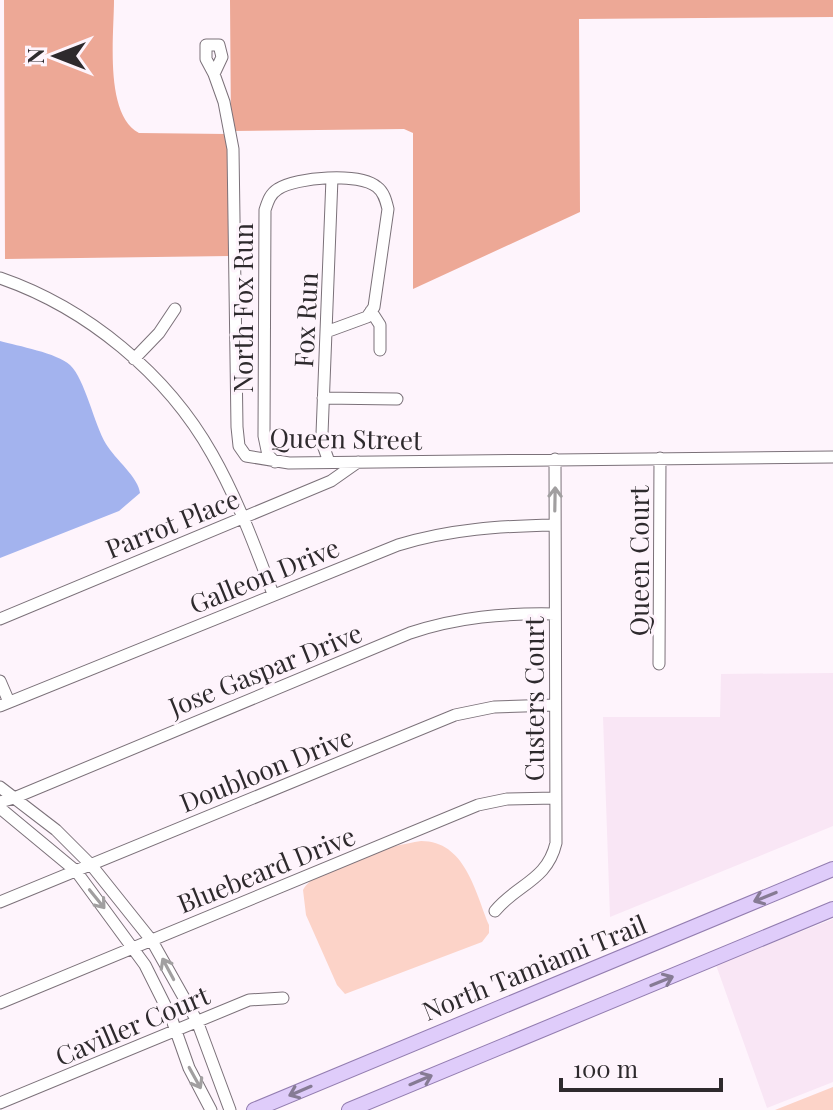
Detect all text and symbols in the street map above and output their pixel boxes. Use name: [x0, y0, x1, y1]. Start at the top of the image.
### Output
north arrow: [16, 16, 96, 96]
text: N: [20, 48, 50, 64]
street label: North Fox Run: [225, 223, 260, 393]
street label: Fox Run: [285, 271, 325, 368]
street label: Queen Street: [269, 419, 423, 457]
street label: Parrot Place: [100, 480, 244, 566]
street label: Queen Court: [621, 485, 656, 636]
one-way arrow: [547, 486, 563, 513]
street label: Galleon Drive: [184, 529, 344, 621]
street label: Jose Gaspar Drive: [162, 614, 367, 724]
street label: Custers Court: [516, 616, 551, 781]
street label: Doubloon Drive: [174, 718, 358, 820]
street label: Bluebeard Drive: [172, 817, 360, 921]
one-way arrow: [89, 888, 106, 909]
one-way arrow: [753, 891, 778, 905]
street label: North Tamiami Trail: [417, 906, 651, 1028]
one-way arrow: [159, 958, 175, 982]
one-way arrow: [649, 973, 674, 987]
street label: Caviller Court: [50, 976, 215, 1073]
scale bar: [561, 1042, 721, 1092]
text: 100 m: [573, 1052, 638, 1084]
one-way arrow: [187, 1066, 203, 1090]
one-way arrow: [408, 1071, 433, 1086]
one-way arrow: [288, 1084, 313, 1099]

